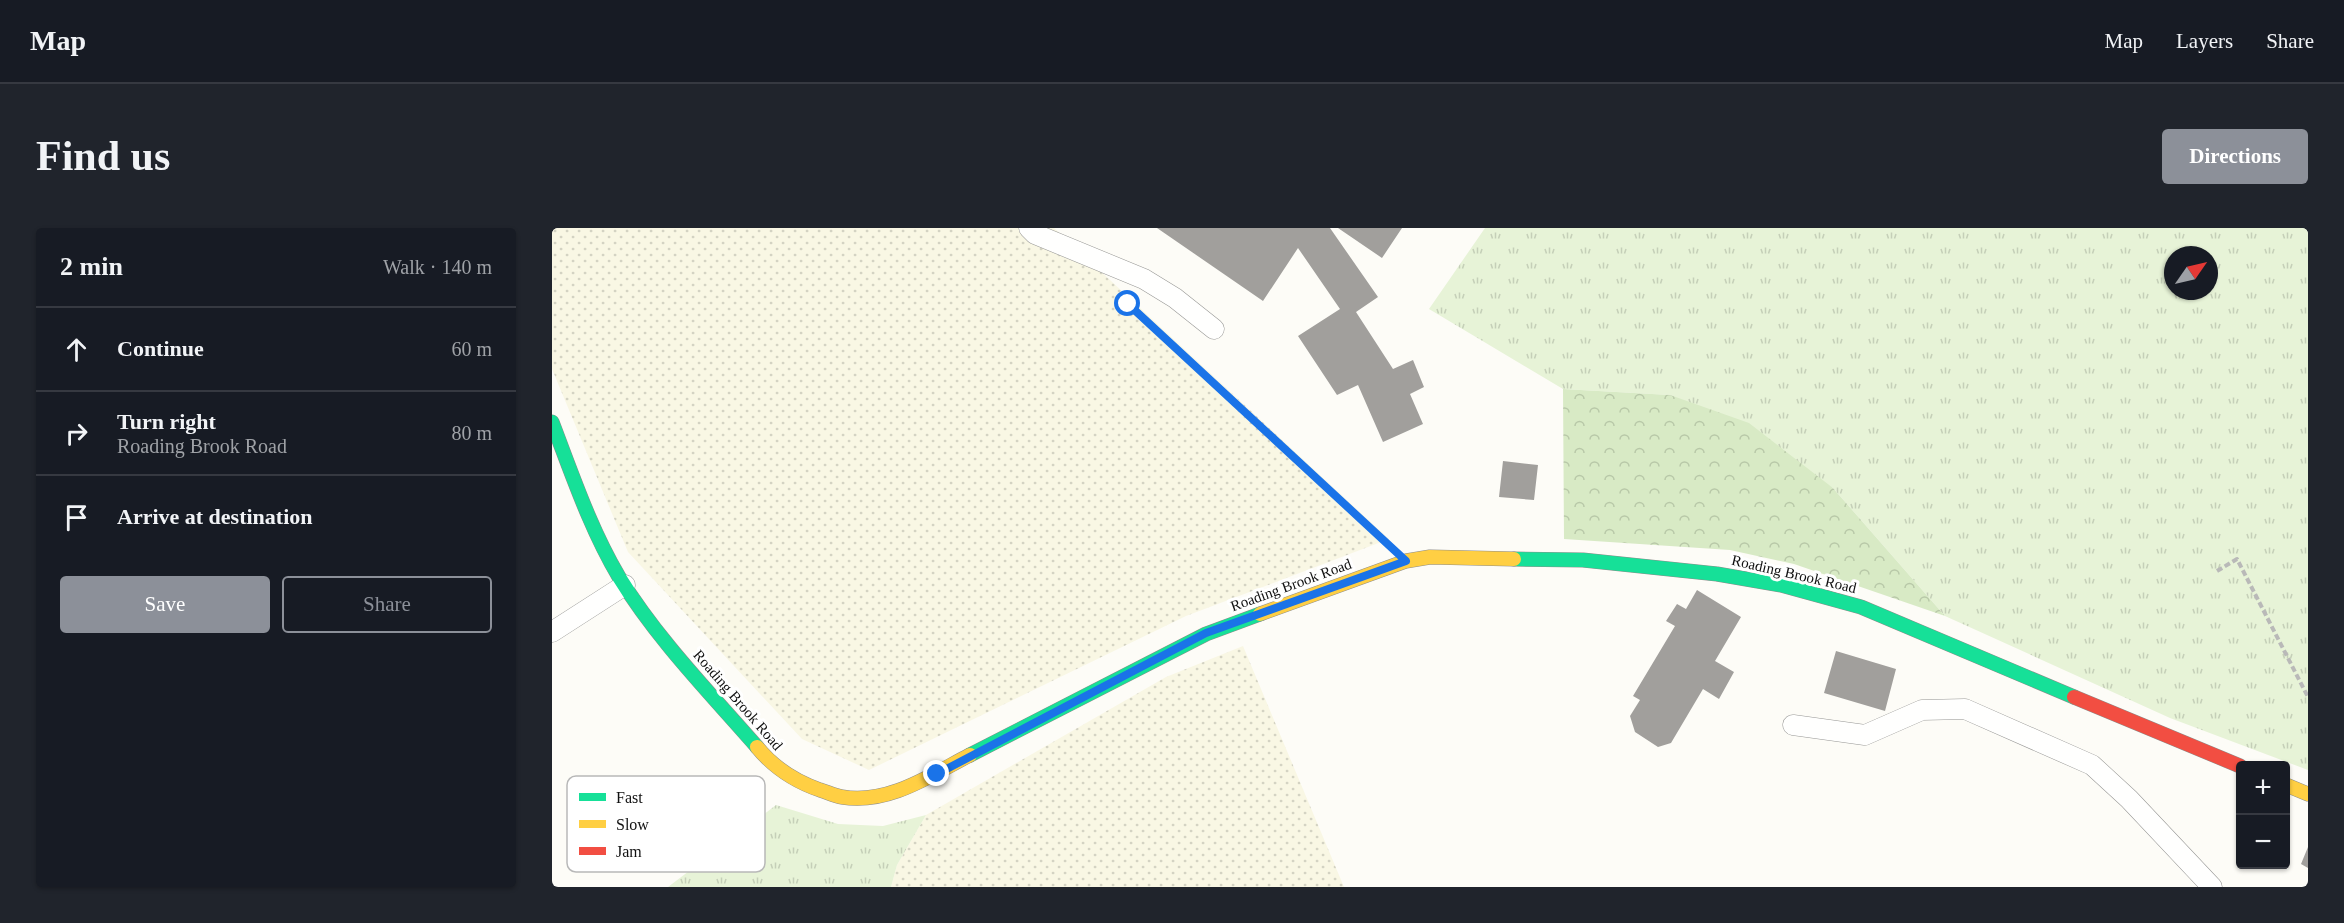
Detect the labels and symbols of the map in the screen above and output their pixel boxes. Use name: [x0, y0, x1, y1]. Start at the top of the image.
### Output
north arrow: [2164, 246, 2218, 300]
route start: [1114, 290, 1140, 316]
street label: Roading Brook Road: [1730, 552, 1858, 596]
street label: Roading Brook Road: [1228, 556, 1354, 614]
street label: Roading Brook Road: [690, 647, 786, 754]
route end: [923, 760, 949, 786]
legend: [567, 776, 765, 872]
text: Fast: [616, 789, 643, 806]
text: Slow: [616, 816, 649, 833]
text: Jam: [616, 843, 642, 860]

